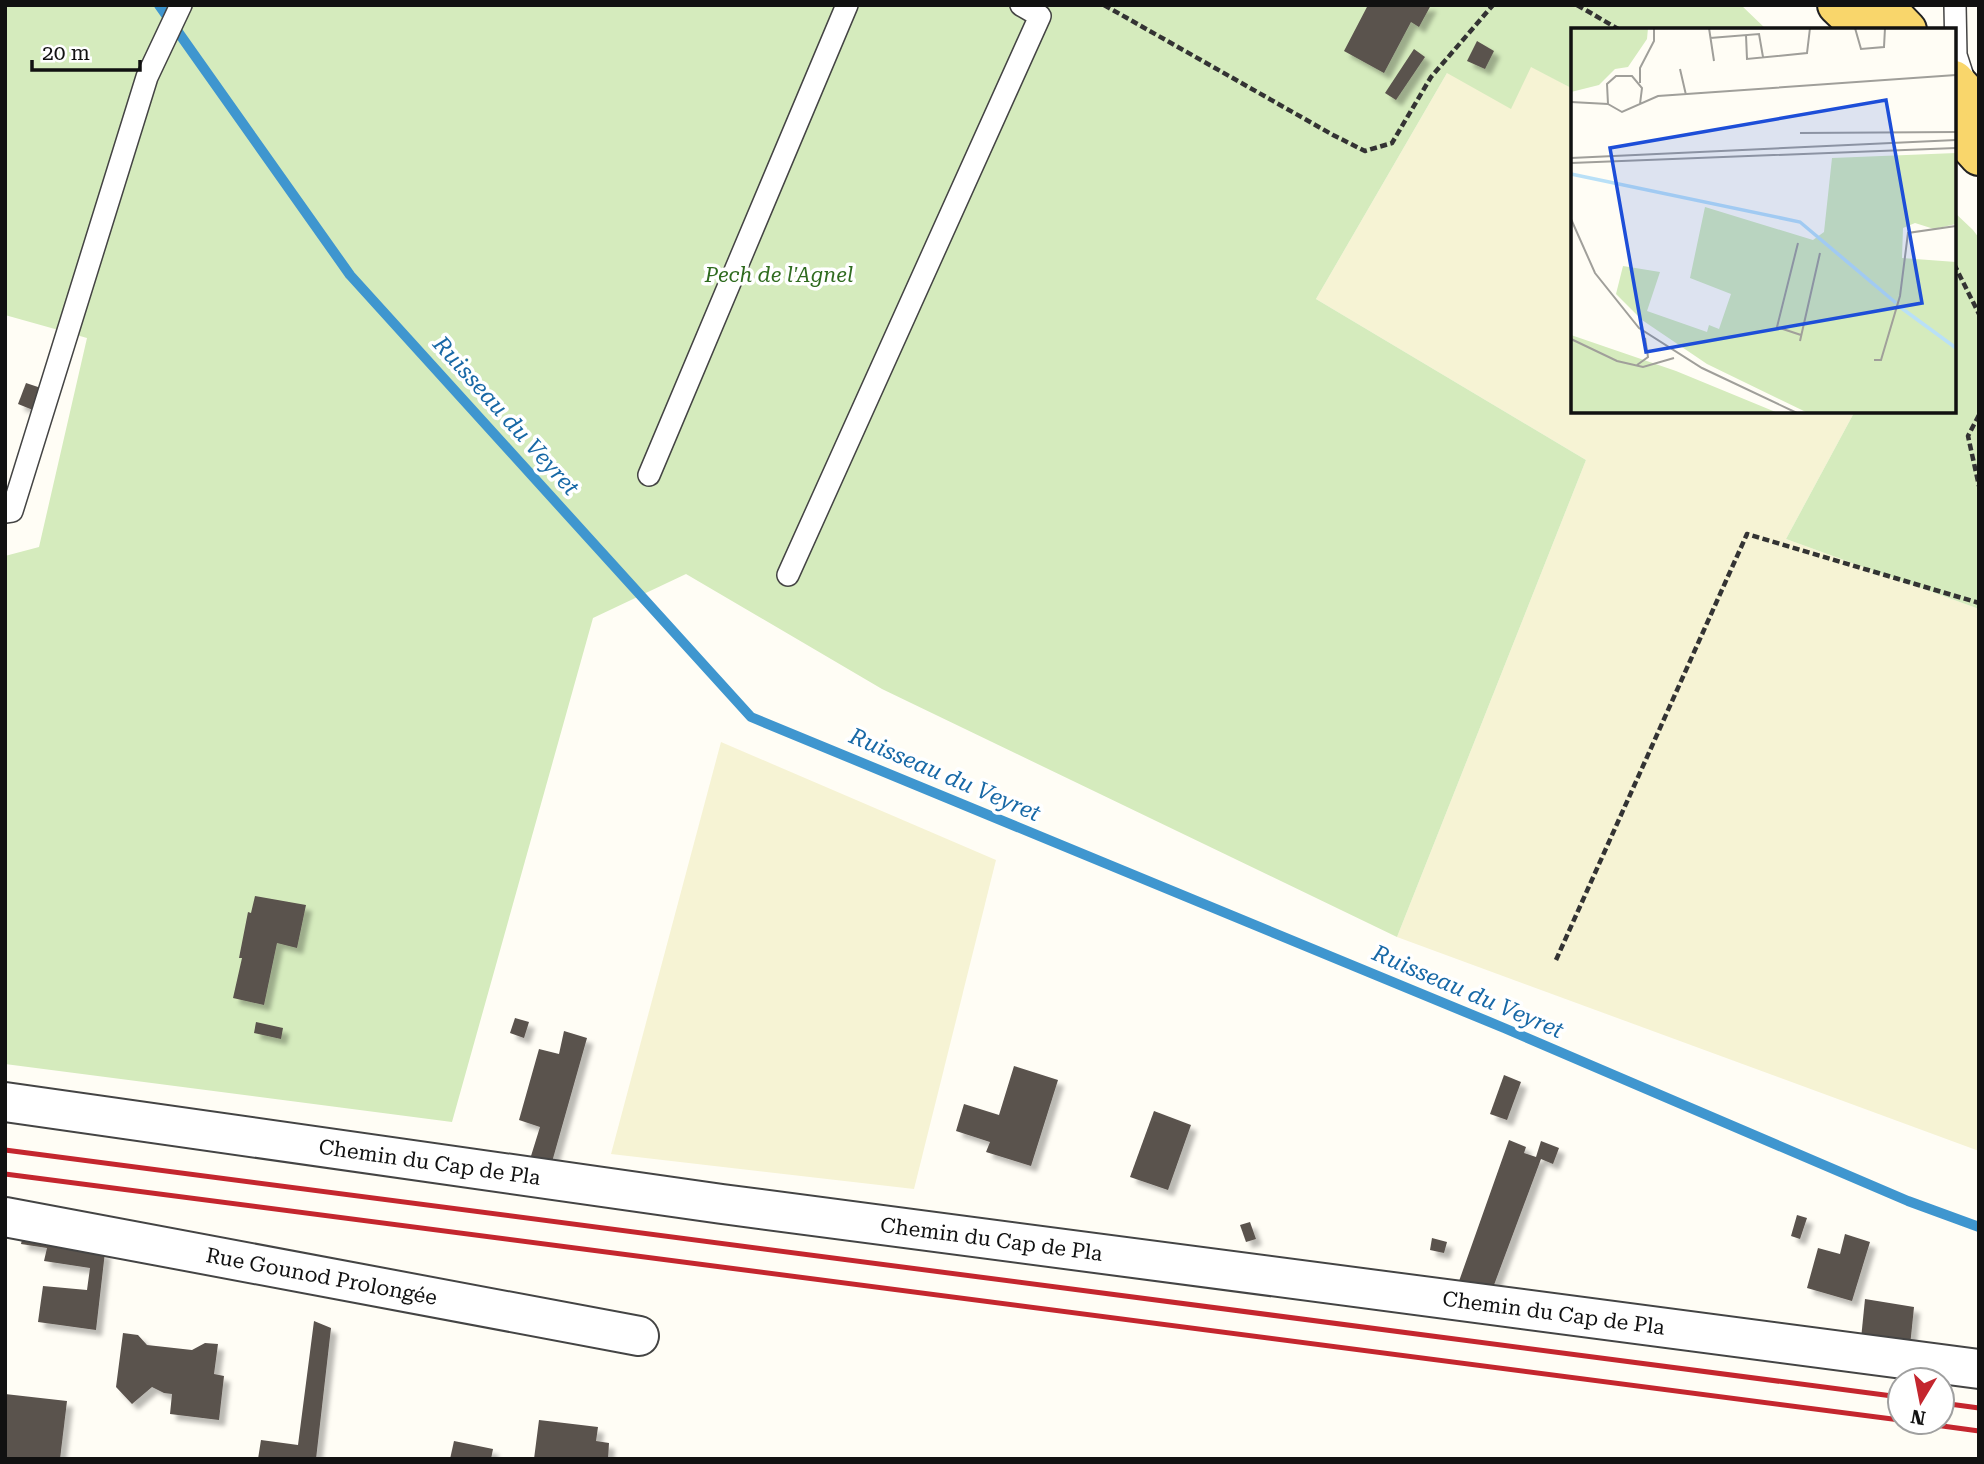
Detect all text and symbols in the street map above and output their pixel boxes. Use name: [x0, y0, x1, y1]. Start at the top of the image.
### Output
scale bar: [32, 28, 140, 72]
inset map: [1571, 28, 1956, 413]
text: 20 m: [42, 41, 90, 65]
park label: Pech de l'Agnel: [704, 263, 853, 287]
water label: Ruisseau du Veyret: [427, 330, 585, 501]
water label: Ruisseau du Veyret: [844, 722, 1045, 828]
water label: Ruisseau du Veyret: [1367, 939, 1568, 1045]
street label: Chemin du Cap de Pla: [317, 1135, 543, 1190]
street label: Chemin du Cap de Pla: [879, 1213, 1105, 1266]
street label: Rue Gounod Prolongée: [204, 1243, 439, 1310]
street label: Chemin du Cap de Pla: [1441, 1287, 1667, 1340]
north arrow: [1886, 1366, 1956, 1436]
text: N: [1909, 1405, 1927, 1430]

